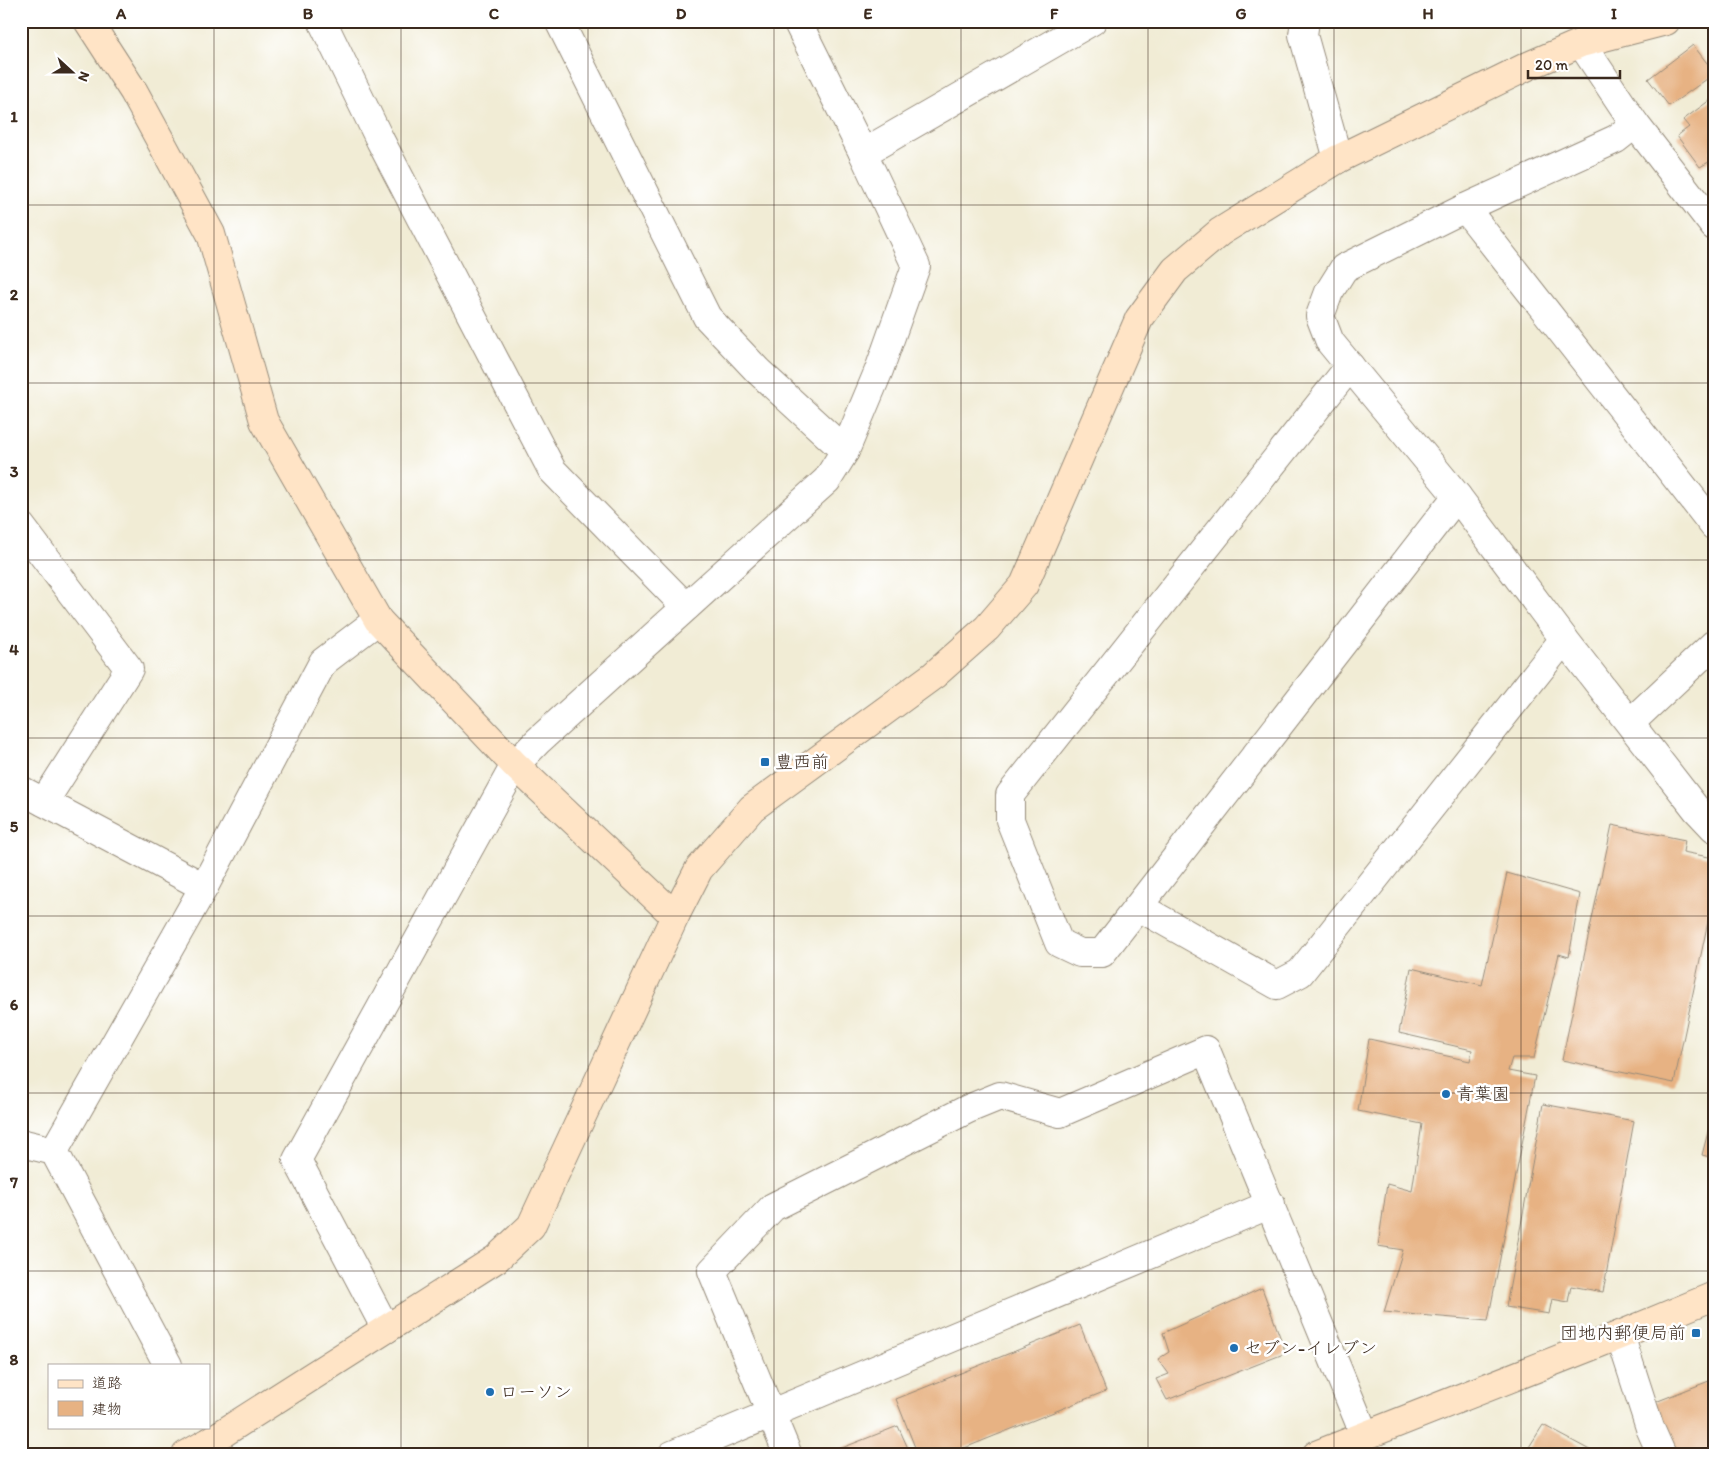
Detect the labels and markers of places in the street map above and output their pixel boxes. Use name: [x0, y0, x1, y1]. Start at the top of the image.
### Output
place label: 豊西前: [775, 751, 829, 773]
marker: 豊西前: [759, 756, 771, 768]
place label: 青葉園: [1456, 1083, 1510, 1105]
marker: 青葉園: [1440, 1088, 1452, 1100]
place label: 団地内郵便局前: [1560, 1322, 1686, 1344]
marker: 団地内郵便局前: [1690, 1327, 1702, 1339]
place label: セブン-イレブン: [1244, 1337, 1377, 1359]
marker: セブン-イレブン: [1228, 1342, 1240, 1354]
place label: ローソン: [500, 1381, 572, 1403]
marker: ローソン: [484, 1386, 496, 1398]

